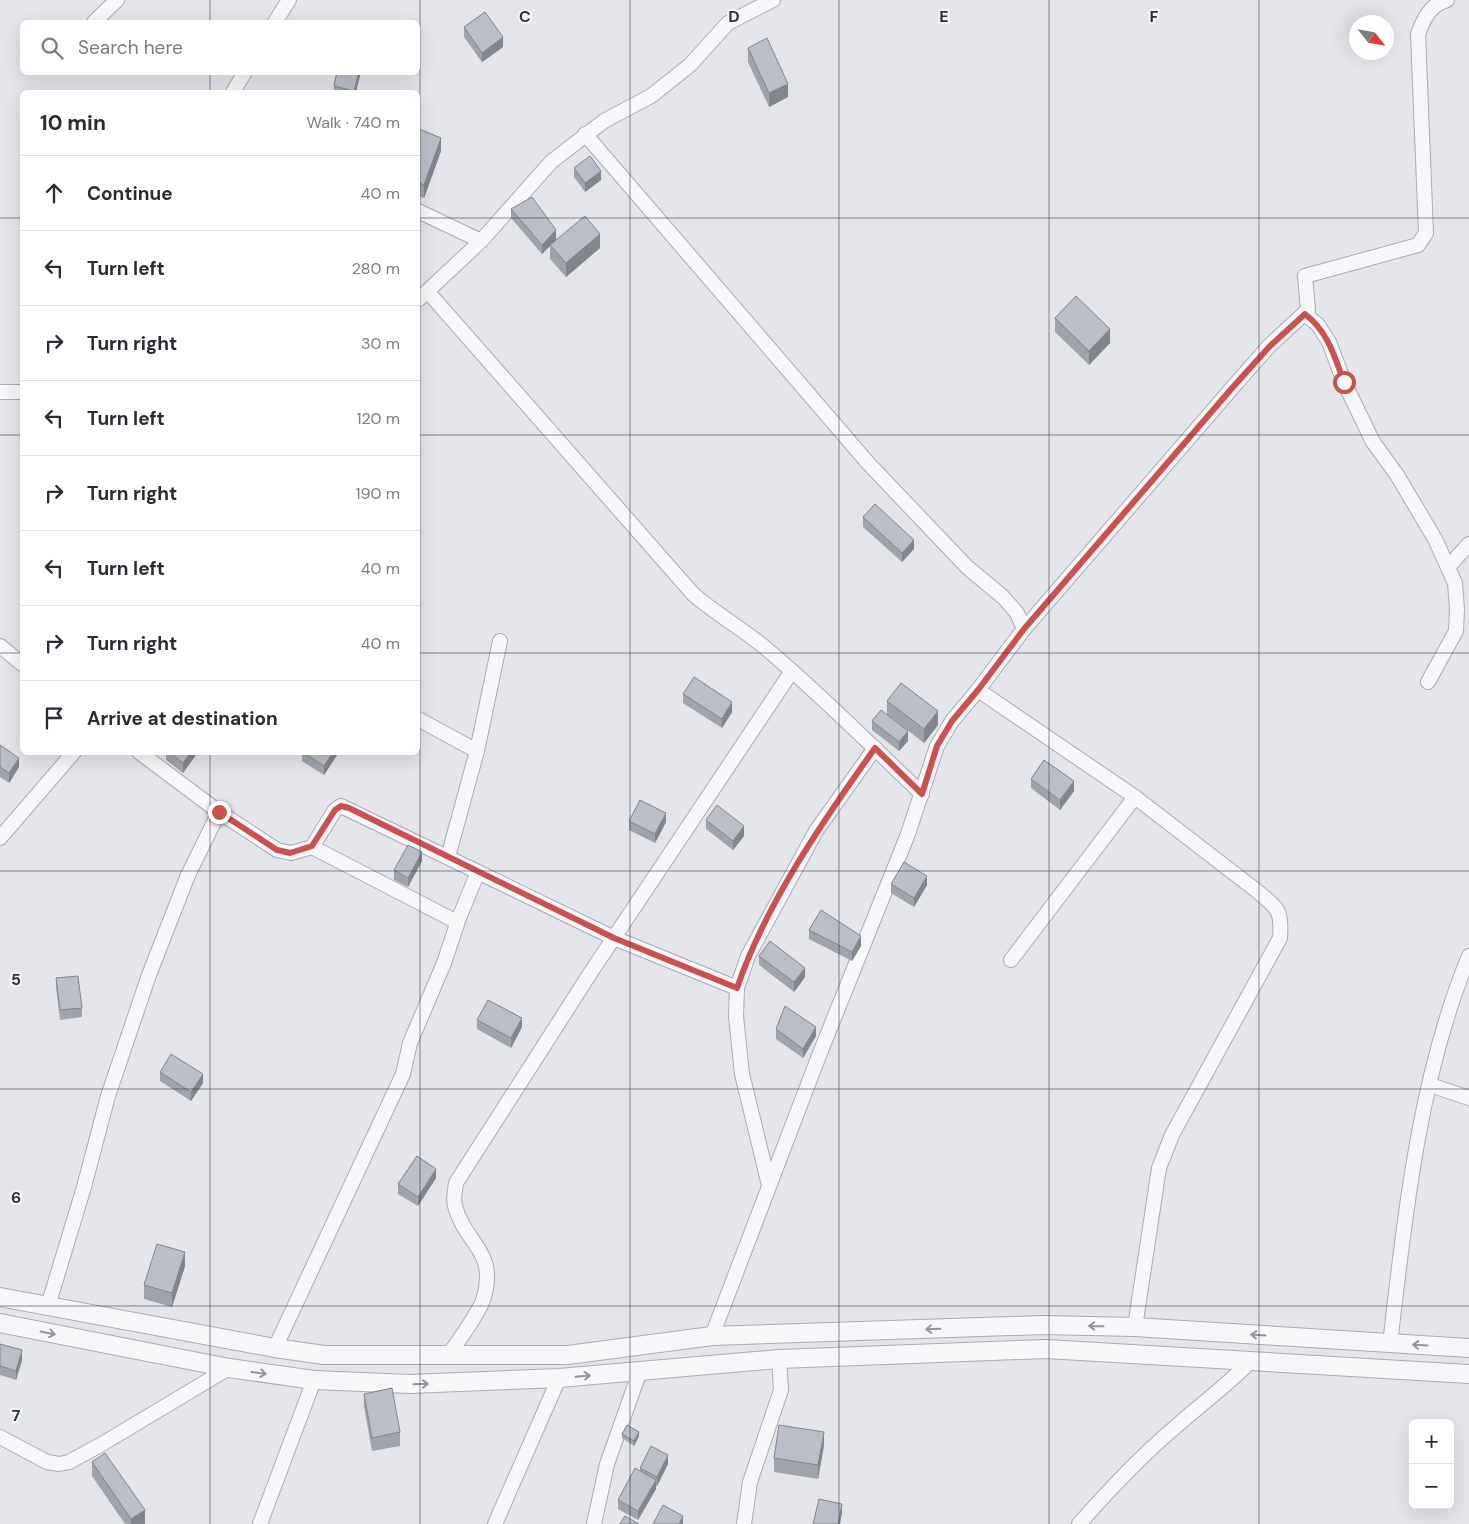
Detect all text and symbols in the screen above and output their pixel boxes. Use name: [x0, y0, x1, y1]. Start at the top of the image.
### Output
text: C: [519, 6, 531, 27]
text: D: [728, 6, 740, 27]
text: E: [939, 6, 949, 27]
text: F: [1150, 6, 1159, 27]
north arrow: [1349, 15, 1394, 60]
search box: [20, 20, 420, 75]
icon: search: [38, 34, 66, 62]
text: Search here: [78, 35, 183, 60]
text: 10 min: [40, 109, 106, 137]
text: Walk · 740 m: [307, 112, 400, 133]
icon: ahead: [40, 179, 68, 207]
text: Continue: [87, 181, 173, 206]
text: 40 m: [361, 183, 400, 204]
icon: left: [40, 254, 68, 282]
text: Turn left: [87, 256, 165, 281]
text: 280 m: [352, 258, 400, 279]
icon: right: [40, 329, 68, 357]
text: Turn right: [87, 331, 177, 356]
text: 30 m: [361, 333, 400, 354]
route start: [1333, 371, 1356, 394]
icon: left: [40, 404, 68, 432]
text: Turn left: [87, 406, 165, 431]
text: 120 m: [356, 408, 400, 429]
icon: right: [40, 479, 68, 507]
text: Turn right: [87, 481, 177, 506]
text: 190 m: [356, 483, 400, 504]
icon: left: [40, 554, 68, 582]
text: Turn left: [87, 556, 165, 581]
text: 40 m: [361, 558, 400, 579]
icon: right: [40, 629, 68, 657]
text: Turn right: [87, 631, 177, 656]
text: 40 m: [361, 633, 400, 654]
icon: arrive: [40, 704, 68, 732]
text: Arrive at destination: [87, 706, 278, 731]
route end: [208, 801, 231, 824]
text: 5: [11, 969, 21, 990]
text: 6: [11, 1187, 21, 1208]
one-way arrow: [1088, 1321, 1104, 1331]
one-way arrow: [926, 1324, 942, 1333]
one-way arrow: [39, 1328, 55, 1338]
one-way arrow: [1250, 1331, 1266, 1340]
one-way arrow: [1413, 1341, 1429, 1350]
one-way arrow: [251, 1368, 267, 1378]
one-way arrow: [575, 1371, 591, 1381]
one-way arrow: [412, 1379, 429, 1389]
text: 7: [12, 1405, 21, 1426]
map controls: [1409, 1419, 1454, 1509]
button: +: [1409, 1419, 1454, 1464]
button: −: [1409, 1464, 1454, 1509]

